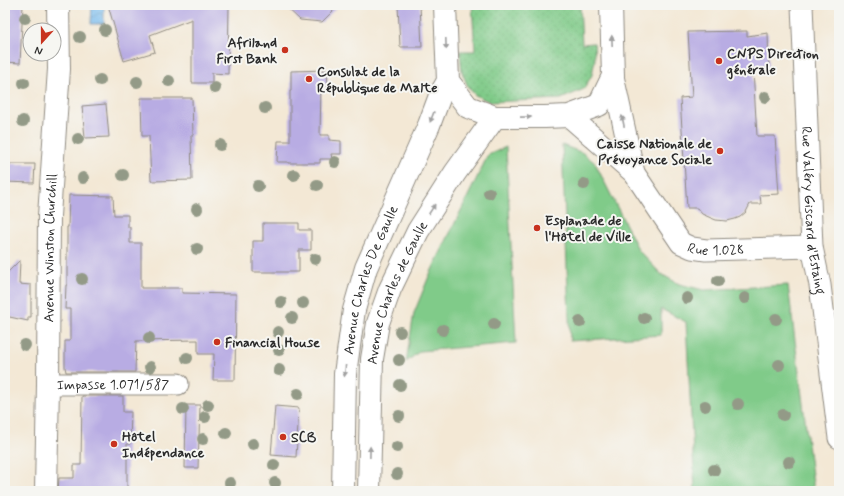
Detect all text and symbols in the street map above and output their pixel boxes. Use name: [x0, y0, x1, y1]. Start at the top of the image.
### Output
north arrow: [22, 22, 62, 62]
place label: Afriland First Bank: [216, 34, 277, 68]
one-way arrow: [608, 35, 615, 47]
one-way arrow: [443, 38, 449, 51]
text: N: [33, 43, 45, 58]
marker: Afriland First Bank: [280, 45, 290, 55]
place label: CNPS Direction générale: [727, 45, 819, 80]
marker: CNPS Direction générale: [714, 56, 724, 66]
place label: Consulat de la République de Malte: [317, 63, 438, 97]
marker: Consulat de la République de Malte: [304, 74, 314, 84]
one-way arrow: [429, 111, 435, 123]
one-way arrow: [520, 114, 533, 120]
one-way arrow: [619, 115, 625, 127]
street label: Rue Valéry Giscard d'Estaing: [797, 126, 829, 296]
place label: Caisse Nationale de Prévoyance Sociale: [597, 135, 712, 169]
marker: Caisse Nationale de Prévoyance Sociale: [715, 146, 725, 156]
street label: Avenue Winston Churchill: [40, 173, 62, 323]
street label: Avenue Charles De Gaulle: [340, 203, 403, 356]
one-way arrow: [428, 204, 436, 214]
place label: Esplanade de l'Hôtel de Ville: [545, 212, 632, 246]
street label: Avenue Charles de Gaulle: [364, 218, 432, 365]
marker: Esplanade de l'Hôtel de Ville: [532, 223, 542, 233]
street label: Rue 1.028: [684, 239, 745, 260]
place label: Financial House: [225, 334, 320, 352]
marker: Financial House: [212, 337, 222, 347]
one-way arrow: [342, 365, 349, 377]
street label: Impasse 1.071/587: [57, 376, 169, 394]
place label: Hôtel Indépendance: [122, 428, 205, 462]
place label: SCB: [291, 429, 317, 447]
marker: SCB: [278, 432, 288, 442]
marker: Hôtel Indépendance: [109, 439, 119, 449]
one-way arrow: [367, 445, 373, 458]

